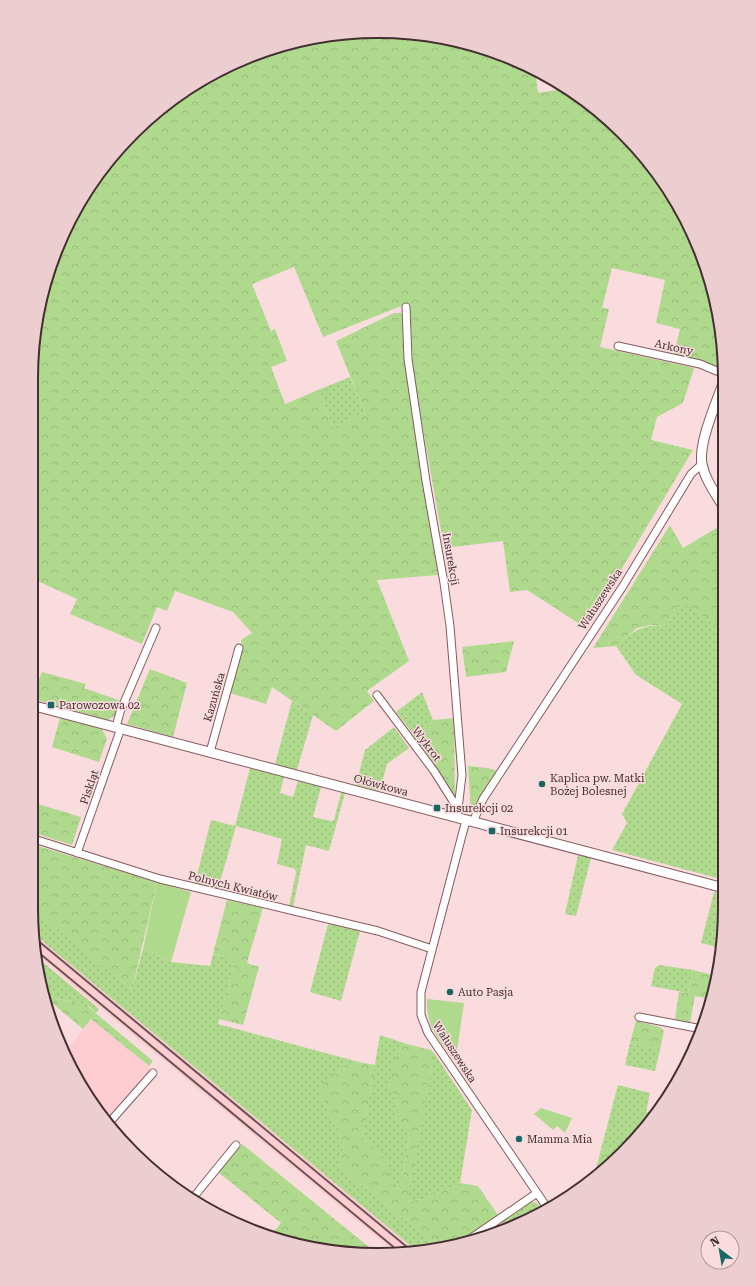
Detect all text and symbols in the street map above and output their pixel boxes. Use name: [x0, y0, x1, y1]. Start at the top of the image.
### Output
street label: Arkony: [653, 337, 695, 358]
street label: Insurekcji: [439, 532, 462, 587]
street label: Wałuszewska: [576, 566, 625, 632]
street label: Kazuńska: [201, 671, 228, 723]
place label: Parowozowa 02: [59, 699, 140, 712]
marker: Parowozowa 02: [46, 700, 56, 710]
street label: Wykrot: [409, 725, 444, 764]
street label: Piskląt: [77, 768, 101, 806]
street label: Ołówkowa: [352, 772, 410, 799]
place label: Kaplica pw. Matki Bożej Bolesnej: [550, 772, 645, 798]
marker: Kaplica pw. Matki Bożej Bolesnej: [537, 779, 547, 789]
place label: Insurekcji 02: [445, 802, 513, 815]
marker: Insurekcji 02: [432, 803, 442, 813]
place label: Insurekcji 01: [500, 825, 568, 838]
marker: Insurekcji 01: [487, 826, 497, 836]
street label: Polnych Kwiatów: [187, 869, 280, 904]
place label: Auto Pasja: [458, 986, 513, 999]
marker: Auto Pasja: [445, 987, 455, 997]
street label: Wałuszewska: [430, 1019, 479, 1085]
place label: Mamma Mia: [527, 1133, 592, 1146]
marker: Mamma Mia: [514, 1134, 524, 1144]
north arrow: [700, 1230, 740, 1270]
text: N: [708, 1234, 723, 1250]

